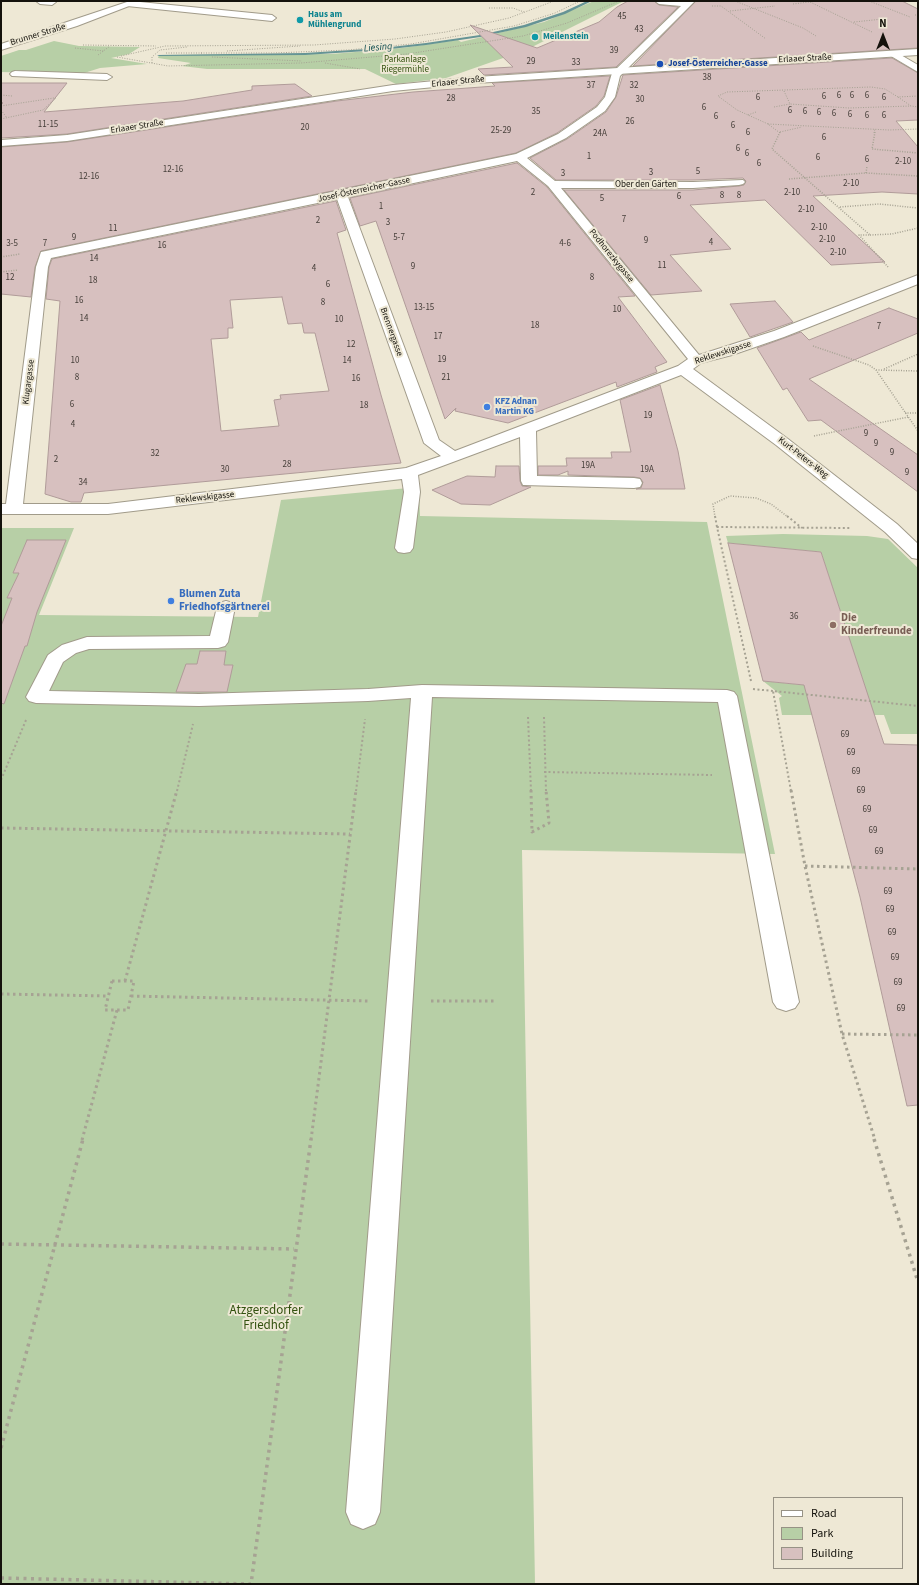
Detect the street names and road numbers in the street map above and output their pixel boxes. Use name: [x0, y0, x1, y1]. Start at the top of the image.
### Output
street label: Brunner Straße: [9, 21, 67, 49]
street label: Erlaaer Straße: [778, 52, 832, 66]
street label: Erlaaer Straße: [431, 74, 485, 90]
street label: Erlaaer Straße: [110, 117, 164, 137]
street label: Josef-Österreicher-Gasse: [317, 175, 411, 205]
street label: Ober den Gärten: [615, 180, 677, 190]
street label: Podhorezkygasse: [586, 227, 636, 285]
street label: Brennergasse: [377, 306, 405, 358]
street label: Reklewskigasse: [693, 339, 753, 367]
street label: Klugargasse: [21, 359, 37, 405]
street label: Kurt-Peters-Weg: [776, 435, 830, 481]
street label: Reklewskigasse: [175, 490, 235, 506]

